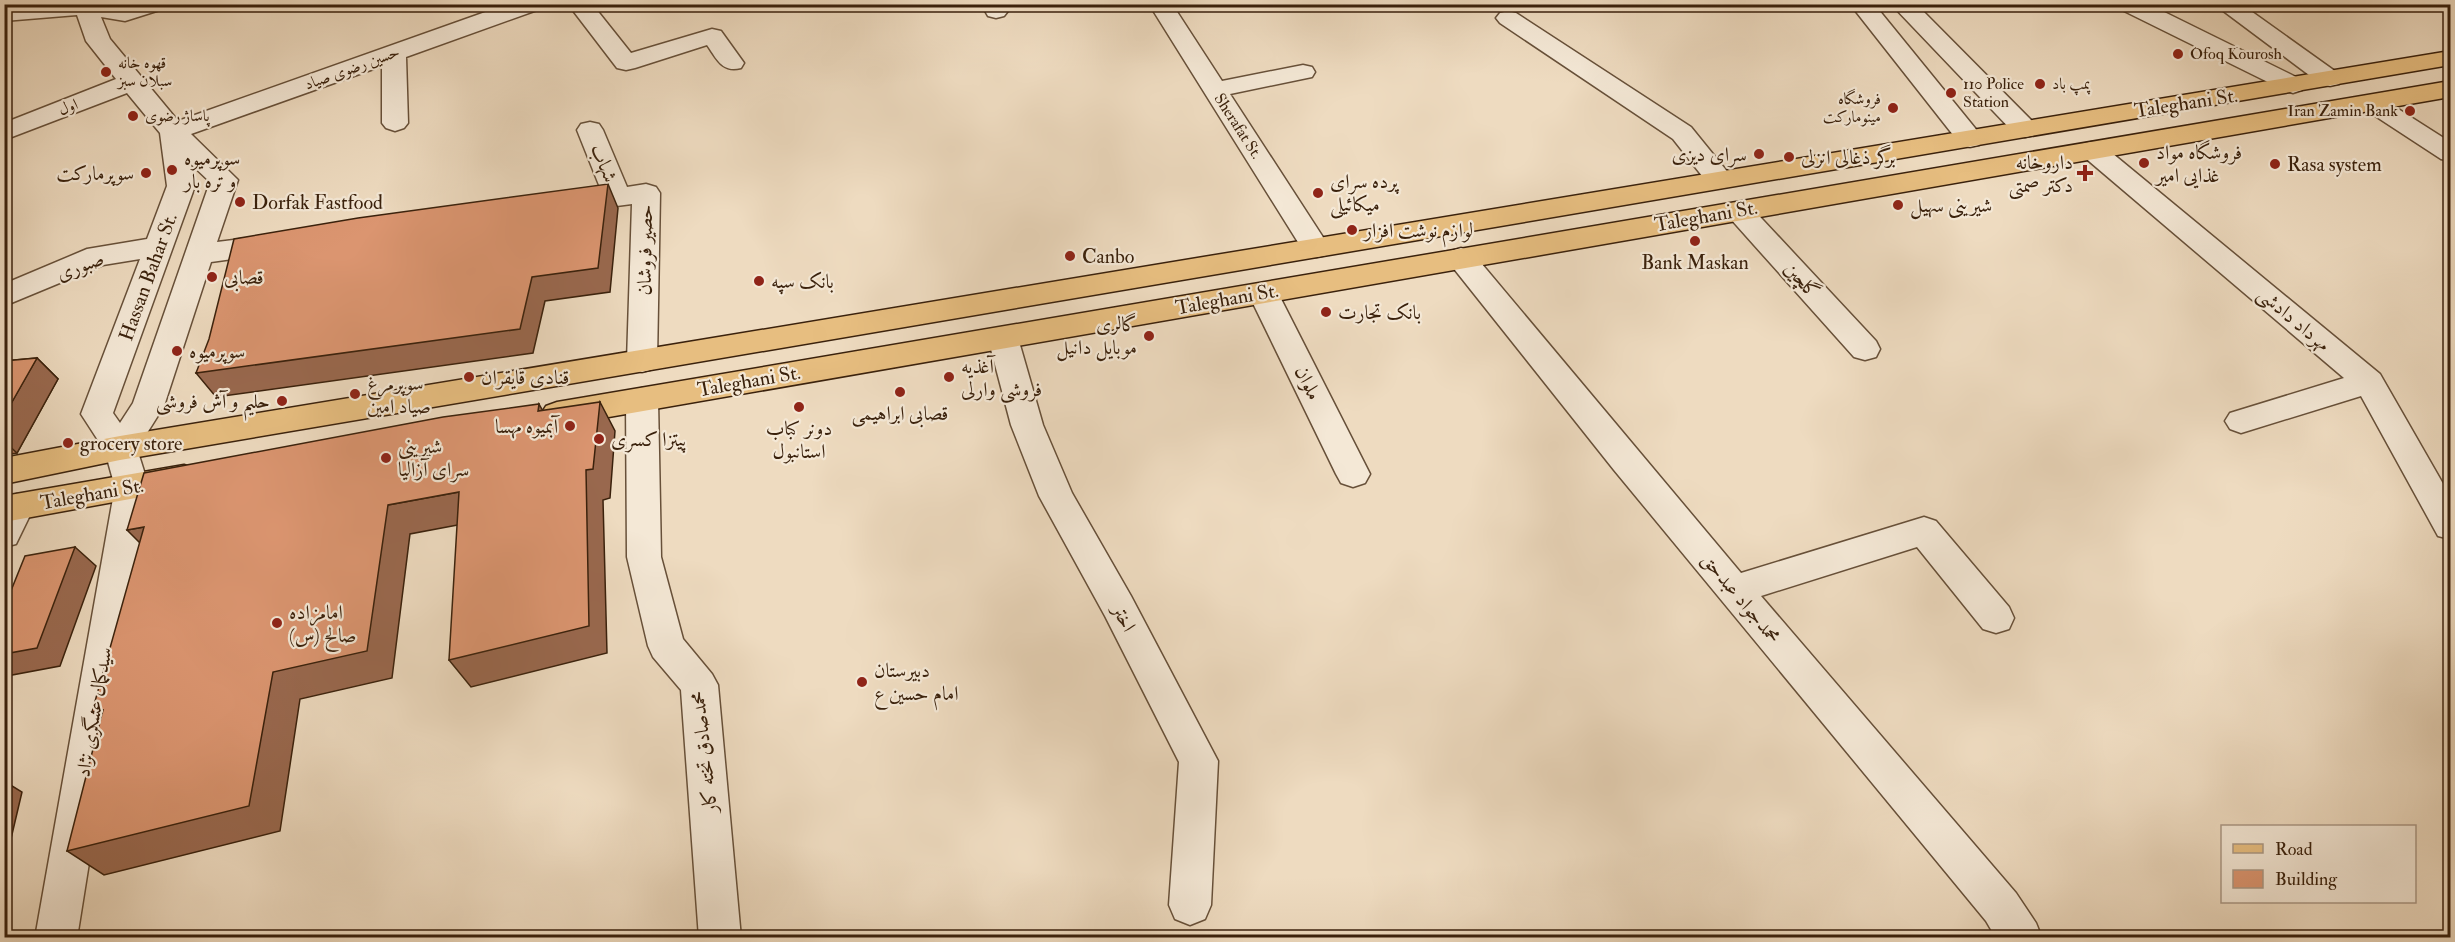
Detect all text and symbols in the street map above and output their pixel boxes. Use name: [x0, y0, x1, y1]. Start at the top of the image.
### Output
street label: حسین رضوی صیاد: [302, 42, 402, 94]
place label: Ofoq Kourosh: [2190, 44, 2282, 64]
marker: Ofoq Kourosh: [2171, 47, 2185, 61]
place label: قهوه خانه سبلان سبز: [116, 53, 172, 91]
marker: قهوه خانه سبلان سبز: [99, 65, 113, 79]
place label: 110 Police Station: [1963, 74, 2024, 112]
place label: پمپ باد: [2052, 74, 2091, 96]
marker: پمپ باد: [2033, 77, 2047, 91]
street label: Taleghani St.: [2133, 83, 2239, 123]
marker: 110 Police Station: [1944, 86, 1958, 100]
place label: فروشگاه مینومارکت: [1823, 88, 1881, 127]
street label: Sherafat St.: [1209, 90, 1267, 162]
street label: اول: [55, 94, 81, 120]
marker: فروشگاه مینومارکت: [1886, 101, 1900, 115]
place label: Iran Zamin Bank: [2288, 101, 2398, 121]
marker: Iran Zamin Bank: [2403, 104, 2417, 118]
place label: پاساژ رضوی: [145, 106, 210, 127]
marker: پاساژ رضوی: [126, 109, 140, 123]
place label: فروشگاه مواد غذایی امیر: [2154, 139, 2242, 189]
street label: شهاب: [585, 140, 623, 186]
place label: سرای دیزی: [1671, 142, 1747, 168]
place label: برگر ذغالی انزلی: [1801, 144, 1896, 170]
place label: سوپرمیوه و تره بار: [182, 146, 240, 194]
marker: سرای دیزی: [1752, 147, 1766, 161]
marker: برگر ذغالی انزلی: [1782, 150, 1796, 164]
place label: داروخانه دکتر صمتی: [2009, 150, 2073, 200]
place label: Rasa system: [2287, 152, 2382, 177]
marker: فروشگاه مواد غذایی امیر: [2137, 156, 2151, 170]
marker: Rasa system: [2268, 157, 2282, 171]
place label: سوپرمارکت: [56, 161, 134, 187]
marker: سوپرمیوه و تره بار: [165, 163, 179, 177]
marker: سوپرمارکت: [139, 166, 153, 180]
marker: داروخانه دکتر صمتی: [2078, 166, 2092, 180]
place label: پرده سرای میکائیلی: [1330, 169, 1400, 219]
marker: پرده سرای میکائیلی: [1311, 186, 1325, 200]
place label: Dorfak Fastfood: [252, 190, 383, 215]
place label: شیرینی سهیل: [1910, 193, 1992, 220]
marker: Dorfak Fastfood: [233, 195, 247, 209]
street label: Taleghani St.: [1653, 195, 1759, 237]
marker: شیرینی سهیل: [1891, 198, 1905, 212]
street label: حصیر فروشان: [632, 204, 658, 296]
street label: Hassan Bahar St.: [113, 210, 183, 344]
place label: لوازم نوشت افزار: [1362, 218, 1473, 248]
marker: لوازم نوشت افزار: [1345, 223, 1359, 237]
marker: Bank Maskan: [1688, 234, 1702, 248]
place label: Canbo: [1082, 244, 1134, 269]
street label: صبوری: [53, 246, 107, 286]
marker: Canbo: [1063, 249, 1077, 263]
place label: Bank Maskan: [1641, 250, 1749, 275]
street label: گلچین: [1778, 256, 1825, 304]
place label: قصابی: [224, 265, 264, 292]
place label: بانک سپه: [771, 269, 834, 295]
marker: قصابی: [205, 270, 219, 284]
marker: بانک سپه: [752, 274, 766, 288]
street label: Taleghani St.: [1174, 278, 1280, 320]
street label: مهرداد دادشی: [2251, 281, 2336, 359]
place label: بانک تجارت: [1338, 300, 1421, 325]
marker: بانک تجارت: [1319, 305, 1333, 319]
place label: گالری موبایل دانیل: [1056, 312, 1137, 362]
marker: گالری موبایل دانیل: [1142, 329, 1156, 343]
place label: سوپرمیوه: [189, 339, 245, 365]
marker: سوپرمیوه: [170, 344, 184, 358]
place label: آغذیه فروشی وارلی: [961, 354, 1042, 404]
street label: Taleghani St.: [696, 360, 802, 402]
street label: ملوان: [1289, 362, 1327, 404]
place label: قنادی قایقران: [481, 365, 569, 390]
marker: قنادی قایقران: [462, 370, 476, 384]
marker: آغذیه فروشی وارلی: [942, 370, 956, 384]
place label: سوپرمرغ صیاد امین: [367, 371, 431, 419]
marker: قصابی ابراهیمی: [893, 385, 907, 399]
marker: سوپرمرغ صیاد امین: [348, 387, 362, 401]
place label: حلیم و آش فروشی: [156, 389, 270, 421]
marker: حلیم و آش فروشی: [275, 394, 289, 408]
marker: دونر کباب استانبول: [792, 400, 806, 414]
place label: قصابی ابراهیمی: [852, 401, 948, 428]
place label: آبمیوه مهسا: [495, 414, 561, 439]
place label: دونر کباب استانبول: [766, 416, 832, 464]
marker: آبمیوه مهسا: [563, 419, 577, 433]
place label: پیتزا کسری: [611, 427, 687, 453]
place label: grocery store: [80, 431, 182, 456]
marker: پیتزا کسری: [592, 432, 606, 446]
place label: شیرینی سرای آزالیا: [398, 434, 469, 483]
marker: grocery store: [61, 436, 75, 450]
marker: شیرینی سرای آزالیا: [379, 451, 393, 465]
street label: Taleghani St.: [39, 473, 145, 515]
street label: محمدجواد عبدحق: [1696, 548, 1786, 648]
street label: اختر: [1106, 598, 1141, 636]
place label: امامزاده صالح (س): [289, 600, 356, 652]
marker: امامزاده صالح (س): [270, 616, 284, 630]
street label: سیدکمال عسگری نژاد: [70, 645, 118, 779]
place label: دبیرستان امام حسین ع: [874, 658, 959, 711]
marker: دبیرستان امام حسین ع: [855, 675, 869, 689]
street label: محمدصادق تخته کار: [685, 690, 723, 816]
legend: [2221, 825, 2416, 903]
text: Road: [2275, 838, 2313, 861]
text: Building: [2275, 868, 2338, 891]

